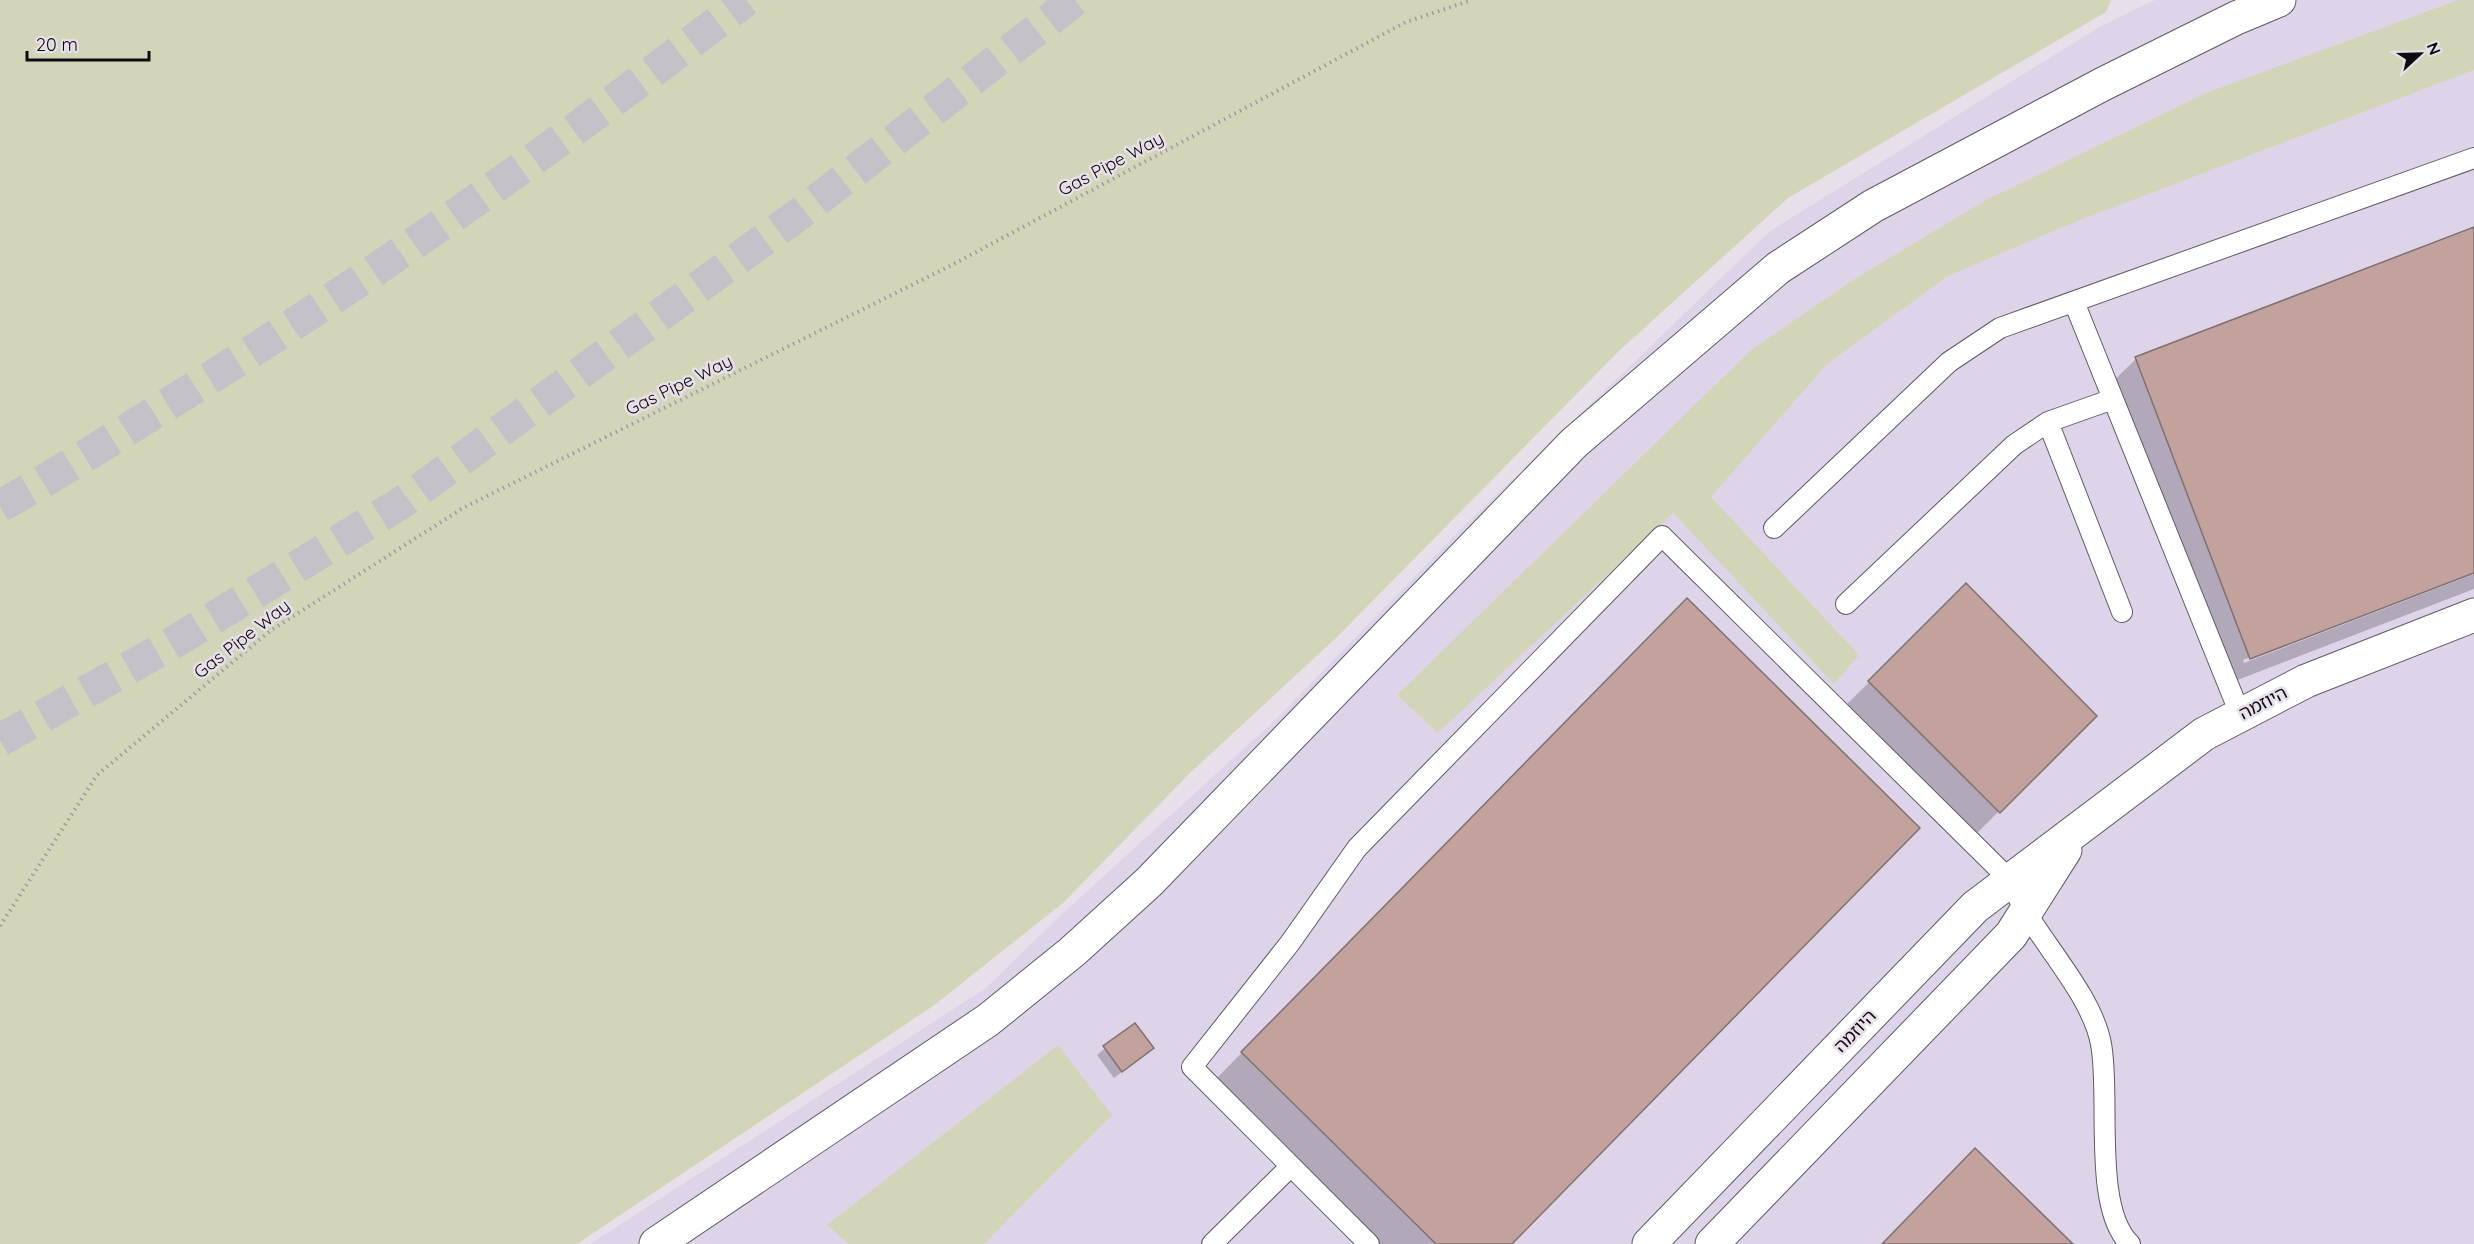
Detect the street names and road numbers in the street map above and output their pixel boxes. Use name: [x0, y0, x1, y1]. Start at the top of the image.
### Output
street label: Gas Pipe Way: [1054, 126, 1167, 201]
street label: Gas Pipe Way: [622, 349, 736, 420]
street label: Gas Pipe Way: [189, 594, 294, 683]
street label: היוזמה: [2235, 681, 2291, 724]
street label: היוזמה: [1829, 1004, 1881, 1057]

